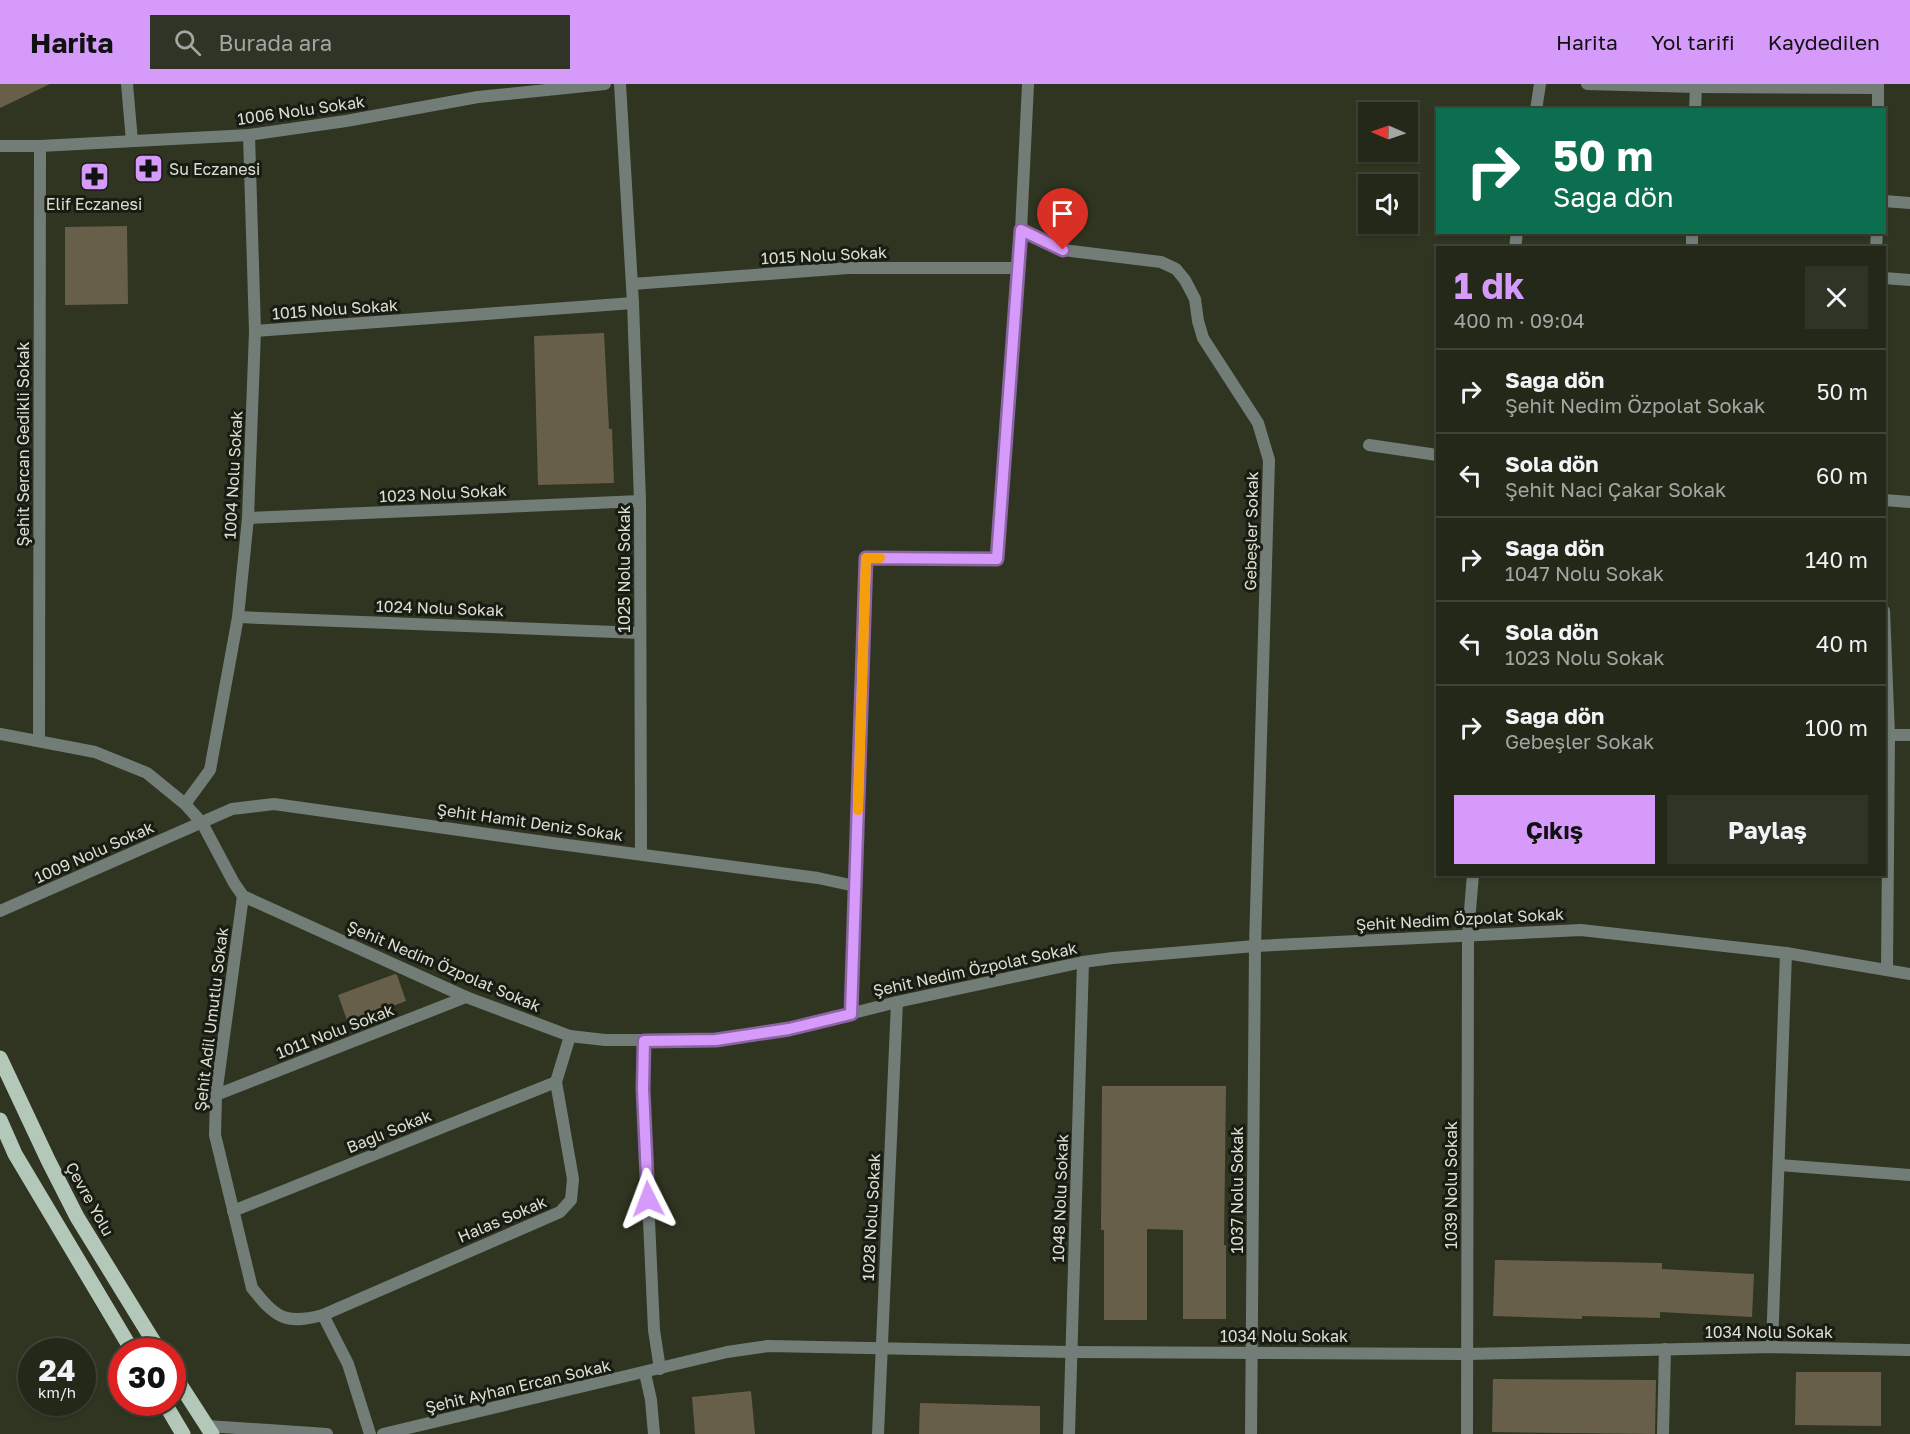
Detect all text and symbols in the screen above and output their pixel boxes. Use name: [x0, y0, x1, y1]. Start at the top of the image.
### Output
search box: [150, 15, 570, 69]
text: Harita: [30, 26, 114, 59]
icon: search: [171, 26, 204, 59]
text: Burada ara: [219, 29, 332, 56]
text: Harita: [1556, 29, 1618, 55]
text: Yol tarifi: [1651, 29, 1735, 55]
text: Kaydedilen: [1768, 29, 1880, 55]
street label: 1006 Nolu Sokak: [236, 91, 366, 129]
north arrow: [1358, 102, 1418, 162]
map controls: [1358, 102, 1418, 234]
text: 50 m: [1553, 130, 1653, 180]
icon: right: [1454, 132, 1532, 210]
pharmacy icon: Su Eczanesi: [132, 153, 164, 185]
place label: Su Eczanesi: [169, 159, 260, 179]
pharmacy icon: Elif Eczanesi: [78, 160, 110, 192]
button: sound: [1358, 174, 1418, 234]
text: Sağa dön: [1553, 181, 1674, 213]
pin: [1037, 188, 1088, 250]
place label: Elif Eczanesi: [46, 194, 142, 214]
icon: arrive: [1046, 197, 1079, 230]
street label: 1015 Nolu Sokak: [761, 242, 887, 268]
text: 1 dk: [1454, 264, 1525, 307]
button: close: [1805, 266, 1868, 329]
street label: 1015 Nolu Sokak: [271, 295, 399, 323]
text: 400 m · 09:04: [1454, 308, 1585, 332]
street label: Şehit Sercan Gedikli Sokak: [13, 341, 33, 547]
text: Sağa dön: [1505, 366, 1604, 393]
icon: right: [1454, 375, 1487, 408]
text: 50 m: [1817, 378, 1868, 405]
text: Şehit Nedim Özpolat Sokak: [1505, 393, 1765, 417]
street label: 1004 Nolu Sokak: [220, 410, 246, 540]
text: Sola dön: [1505, 450, 1599, 477]
icon: left: [1454, 459, 1487, 492]
text: 60 m: [1816, 462, 1868, 489]
street label: Gebeşler Sokak: [1240, 471, 1262, 591]
text: Şehit Naci Çakar Sokak: [1505, 477, 1726, 501]
street label: 1023 Nolu Sokak: [379, 480, 507, 506]
street label: 1025 Nolu Sokak: [614, 505, 634, 633]
text: Sağa dön: [1505, 534, 1604, 561]
icon: right: [1454, 543, 1487, 576]
text: 140 m: [1805, 546, 1868, 573]
text: 1047 Nolu Sokak: [1505, 561, 1664, 585]
street label: 1024 Nolu Sokak: [376, 596, 504, 620]
text: Sola dön: [1505, 618, 1599, 645]
icon: left: [1454, 627, 1487, 660]
text: 40 m: [1816, 630, 1868, 657]
text: 1023 Nolu Sokak: [1505, 645, 1665, 669]
text: Sağa dön: [1505, 702, 1604, 729]
icon: right: [1454, 711, 1487, 744]
text: 100 m: [1805, 714, 1868, 741]
text: Gebeşler Sokak: [1505, 729, 1654, 753]
button: Çıkış: [1454, 795, 1655, 864]
button: Paylaş: [1667, 795, 1868, 864]
street label: Şehit Hamit Deniz Sokak: [436, 799, 624, 845]
street label: 1009 Nolu Sokak: [31, 817, 157, 887]
street label: Şehit Nedim Özpolat Sokak: [1355, 904, 1565, 934]
street label: Şehit Nedim Özpolat Sokak: [344, 916, 544, 1016]
street label: Şehit Adil Umutlu Sokak: [190, 926, 232, 1112]
street label: Şehit Nedim Özpolat Sokak: [871, 938, 1079, 1000]
street label: 1011 Nolu Sokak: [273, 999, 397, 1063]
street label: Bağlı Sokak: [344, 1105, 434, 1157]
street label: 1039 Nolu Sokak: [1441, 1121, 1461, 1249]
street label: 1037 Nolu Sokak: [1227, 1127, 1247, 1253]
street label: 1048 Nolu Sokak: [1048, 1133, 1072, 1263]
street label: 1028 Nolu Sokak: [858, 1153, 884, 1281]
street label: Çevre Yolu: [61, 1158, 119, 1240]
position arrow: [616, 1167, 680, 1231]
street label: Halas Sokak: [455, 1191, 549, 1247]
street label: 1034 Nolu Sokak: [1705, 1322, 1833, 1342]
street label: 1034 Nolu Sokak: [1220, 1326, 1348, 1346]
speed limit sign: 30: [108, 1338, 186, 1416]
text: 24: [38, 1352, 76, 1388]
street label: Şehit Ayhan Ercan Sokak: [423, 1355, 613, 1417]
text: km/h: [38, 1383, 76, 1401]

